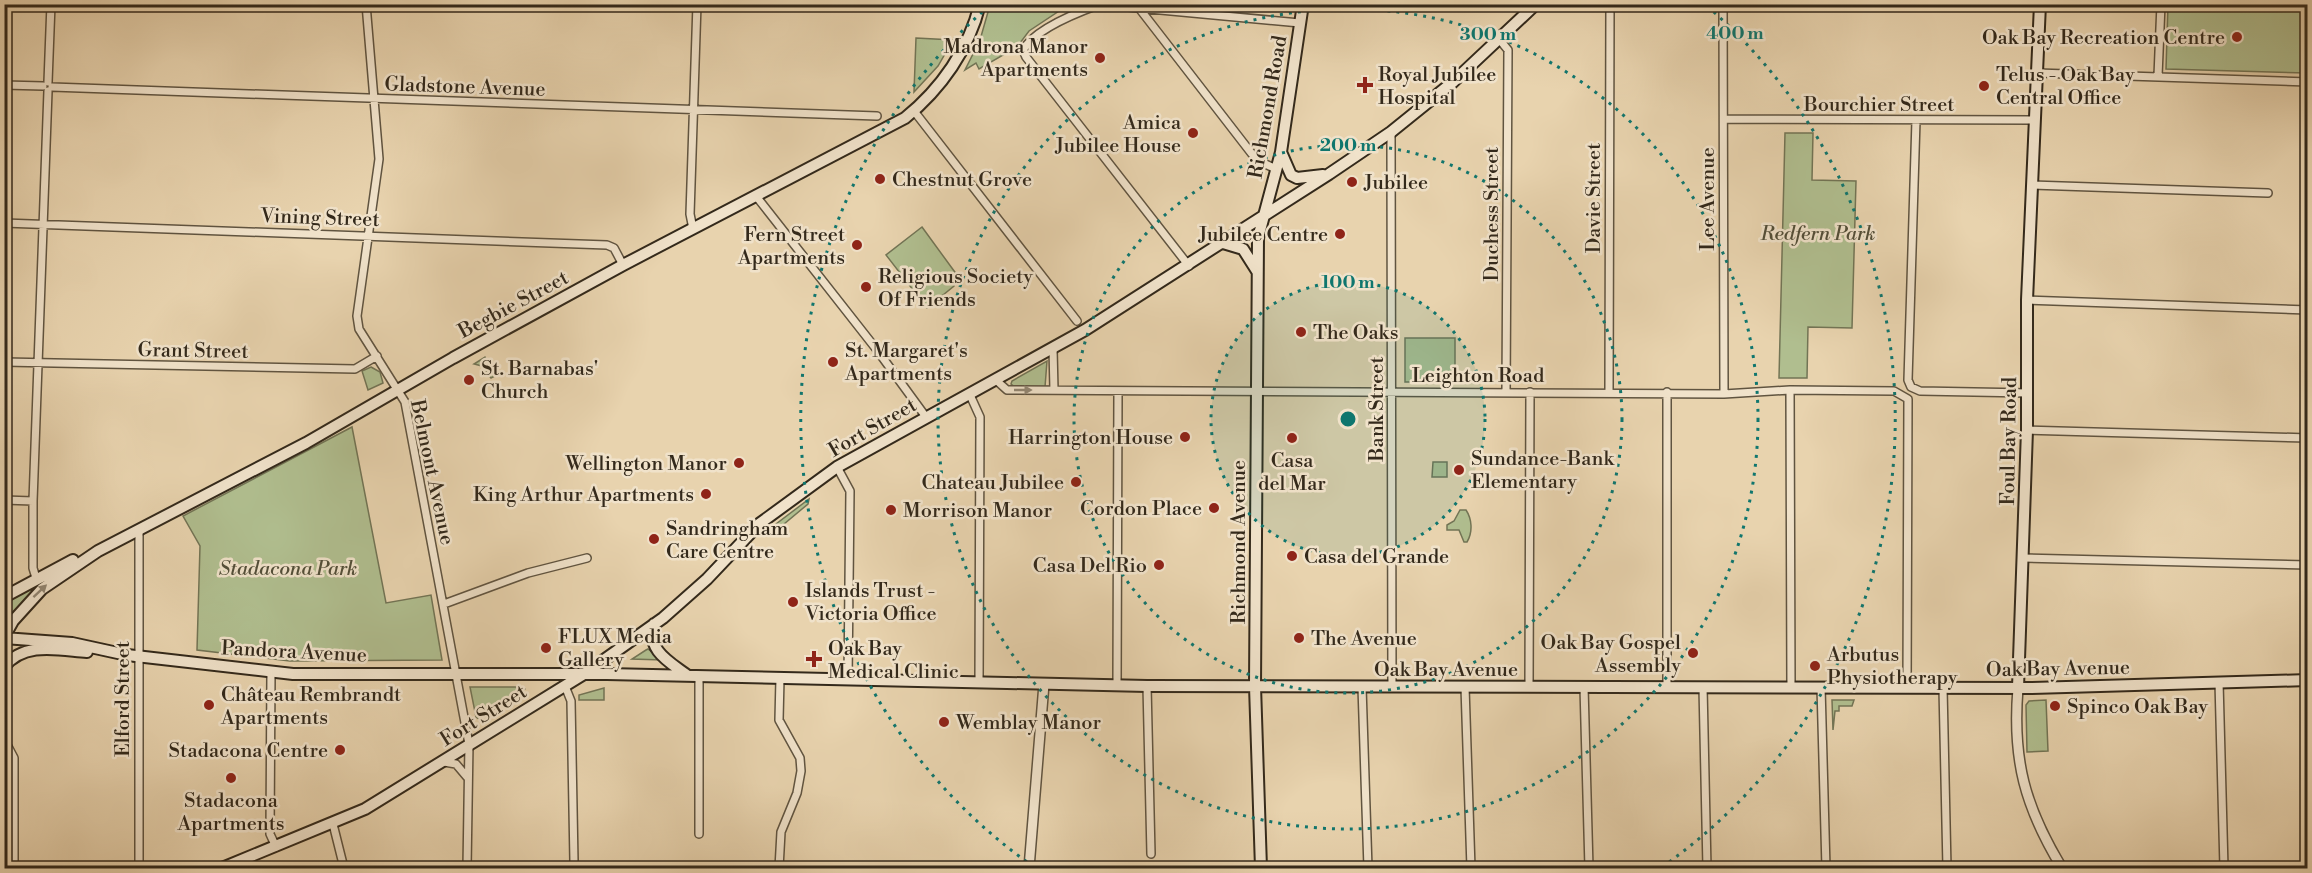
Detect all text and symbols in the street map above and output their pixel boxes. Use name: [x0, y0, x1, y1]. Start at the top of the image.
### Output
text: 400 m: [1706, 22, 1764, 45]
text: 300 m: [1460, 23, 1517, 46]
place label: Oak Bay Recreation Centre: [1982, 26, 2225, 51]
marker: Oak Bay Recreation Centre: [2230, 30, 2244, 44]
street label: Richmond Road: [1244, 33, 1293, 181]
place label: Madrona Manor Apartments: [943, 35, 1088, 83]
marker: Madrona Manor Apartments: [1093, 51, 1107, 65]
place label: Royal Jubilee Hospital: [1378, 63, 1496, 111]
place label: Telus - Oak Bay Central Office: [1996, 63, 2135, 111]
street label: Gladstone Avenue: [384, 72, 546, 103]
marker: Royal Jubilee Hospital: [1356, 76, 1374, 94]
marker: Telus - Oak Bay Central Office: [1977, 79, 1991, 93]
street label: Bourchier Street: [1803, 93, 1954, 118]
place label: Amica Jubilee House: [1054, 111, 1182, 159]
marker: Amica Jubilee House: [1186, 126, 1200, 140]
text: 200 m: [1320, 134, 1377, 157]
street label: Davie Street: [1582, 143, 1607, 253]
street label: Duchess Street: [1480, 147, 1505, 281]
street label: Lee Avenue: [1696, 147, 1721, 251]
place label: Chestnut Grove: [892, 168, 1032, 193]
place label: Jubilee: [1363, 171, 1428, 196]
marker: Chestnut Grove: [873, 172, 887, 186]
marker: Jubilee: [1345, 175, 1359, 189]
street label: Vining Street: [259, 204, 380, 233]
park label: Redfern Park: [1760, 222, 1875, 247]
place label: Fern Street Apartments: [737, 223, 845, 271]
place label: Jubilee Centre: [1197, 223, 1328, 248]
marker: Jubilee Centre: [1333, 227, 1347, 241]
marker: Fern Street Apartments: [850, 238, 864, 252]
place label: Religious Society Of Friends: [878, 265, 1033, 313]
street label: Begbie Street: [454, 266, 573, 345]
text: 100 m: [1321, 271, 1375, 294]
marker: Religious Society Of Friends: [859, 280, 873, 294]
place label: The Oaks: [1313, 321, 1399, 346]
marker: The Oaks: [1294, 325, 1308, 339]
street label: Grant Street: [137, 338, 249, 365]
place label: St. Margaret's Apartments: [844, 339, 968, 387]
marker: St. Margaret's Apartments: [826, 355, 840, 369]
place label: St. Barnabas' Church: [481, 357, 598, 405]
street label: Bank Street: [1365, 357, 1390, 462]
street label: Leighton Road: [1412, 364, 1545, 389]
marker: St. Barnabas' Church: [462, 373, 476, 387]
street label: Foul Bay Road: [1996, 376, 2023, 506]
one-way arrow: [1014, 385, 1033, 395]
street label: Fort Street: [824, 393, 921, 464]
street label: Belmont Avenue: [404, 396, 459, 547]
centre of rings: [1338, 409, 1358, 429]
place label: Harrington House: [1008, 426, 1173, 451]
marker: Harrington House: [1178, 430, 1192, 444]
marker: Casa del Mar: [1285, 431, 1299, 445]
place label: Sundance-Bank Elementary: [1471, 447, 1615, 495]
place label: Casa del Mar: [1258, 449, 1326, 497]
place label: Wellington Manor: [565, 452, 727, 477]
marker: Wellington Manor: [732, 456, 746, 470]
street label: Richmond Avenue: [1227, 460, 1252, 624]
marker: Sundance-Bank Elementary: [1452, 463, 1466, 477]
place label: Chateau Jubilee: [921, 471, 1064, 496]
marker: Chateau Jubilee: [1069, 475, 1083, 489]
place label: King Arthur Apartments: [473, 483, 694, 508]
marker: King Arthur Apartments: [699, 487, 713, 501]
place label: Cordon Place: [1080, 497, 1202, 522]
place label: Morrison Manor: [903, 499, 1053, 524]
marker: Cordon Place: [1207, 501, 1221, 515]
marker: Morrison Manor: [884, 503, 898, 517]
place label: Sandringham Care Centre: [666, 517, 789, 565]
marker: Sandringham Care Centre: [647, 532, 661, 546]
place label: Casa del Grande: [1304, 545, 1449, 570]
marker: Casa del Grande: [1285, 549, 1299, 563]
place label: Casa Del Rio: [1033, 554, 1147, 579]
park label: Stadacona Park: [219, 557, 357, 582]
marker: Casa Del Rio: [1152, 558, 1166, 572]
place label: Islands Trust - Victoria Office: [804, 579, 937, 627]
one-way arrow: [32, 585, 47, 598]
marker: Islands Trust - Victoria Office: [786, 595, 800, 609]
place label: FLUX Media Gallery: [558, 625, 673, 673]
place label: The Avenue: [1311, 627, 1417, 652]
marker: The Avenue: [1292, 631, 1306, 645]
place label: Oak Bay Gospel Assembly: [1541, 631, 1681, 679]
street label: Pandora Avenue: [220, 636, 367, 669]
place label: Oak Bay Medical Clinic: [828, 637, 959, 685]
street label: Elford Street: [111, 641, 136, 757]
marker: FLUX Media Gallery: [539, 641, 553, 655]
place label: Arbutus Physiotherapy: [1826, 643, 1958, 691]
marker: Oak Bay Gospel Assembly: [1686, 646, 1700, 660]
marker: Oak Bay Medical Clinic: [805, 650, 823, 668]
street label: Oak Bay Avenue: [1986, 656, 2130, 683]
street label: Oak Bay Avenue: [1374, 658, 1518, 683]
marker: Arbutus Physiotherapy: [1808, 659, 1822, 673]
street label: Fort Street: [436, 680, 532, 753]
place label: Château Rembrandt Apartments: [220, 683, 401, 731]
place label: Spinco Oak Bay: [2067, 695, 2208, 720]
marker: Château Rembrandt Apartments: [202, 698, 216, 712]
marker: Spinco Oak Bay: [2048, 699, 2062, 713]
place label: Wemblay Manor: [955, 711, 1102, 736]
marker: Wemblay Manor: [937, 715, 951, 729]
place label: Stadacona Centre: [169, 739, 328, 764]
marker: Stadacona Centre: [333, 743, 347, 757]
marker: Stadacona Apartments: [224, 771, 238, 785]
place label: Stadacona Apartments: [176, 789, 285, 837]

